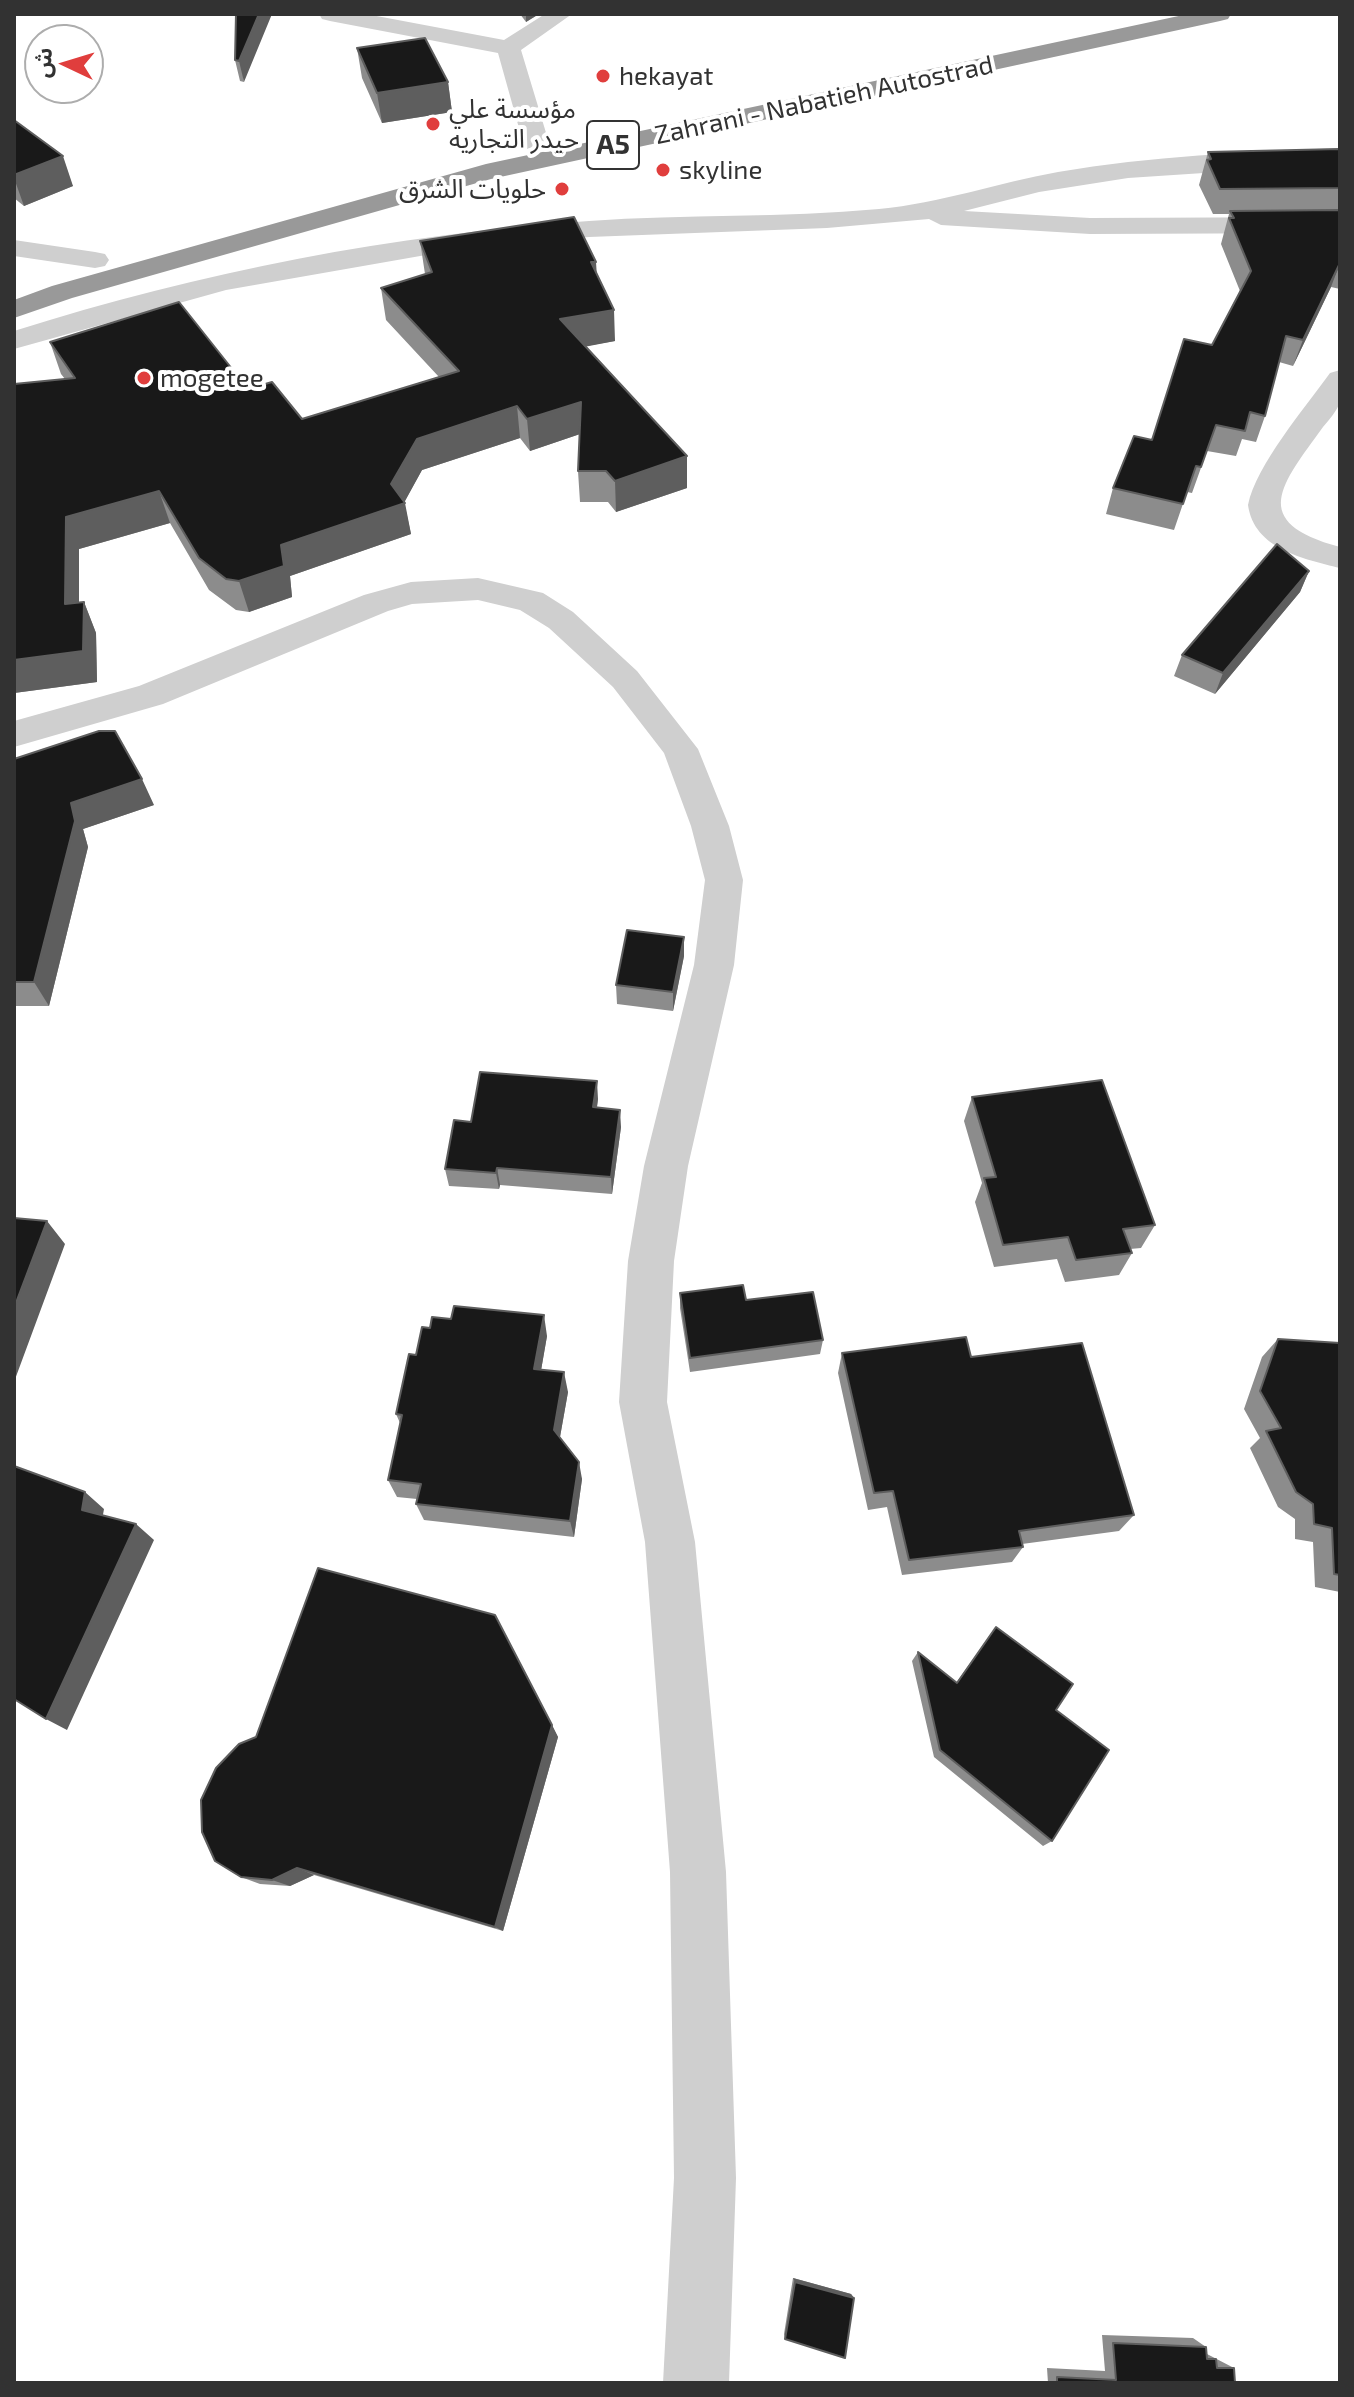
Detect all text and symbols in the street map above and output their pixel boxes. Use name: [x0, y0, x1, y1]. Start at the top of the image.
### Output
north arrow: [24, 24, 104, 104]
text: ش: [28, 47, 56, 78]
street label: Zahrani - Nabatieh Autostrad: [652, 49, 996, 151]
place label: hekayat: [619, 60, 713, 92]
marker: hekayat: [594, 67, 612, 85]
place label: مؤسسة علي حيدر التجاريه: [449, 93, 579, 154]
marker: مؤسسة علي حيدر التجاريه: [424, 115, 442, 133]
road number: A5: [587, 121, 639, 169]
place label: skyline: [679, 154, 762, 186]
marker: skyline: [654, 161, 672, 179]
place label: حلويات الشرق: [399, 173, 546, 205]
marker: حلويات الشرق: [553, 180, 571, 198]
place label: mogetee: [160, 362, 264, 394]
marker: mogetee: [135, 369, 153, 387]

